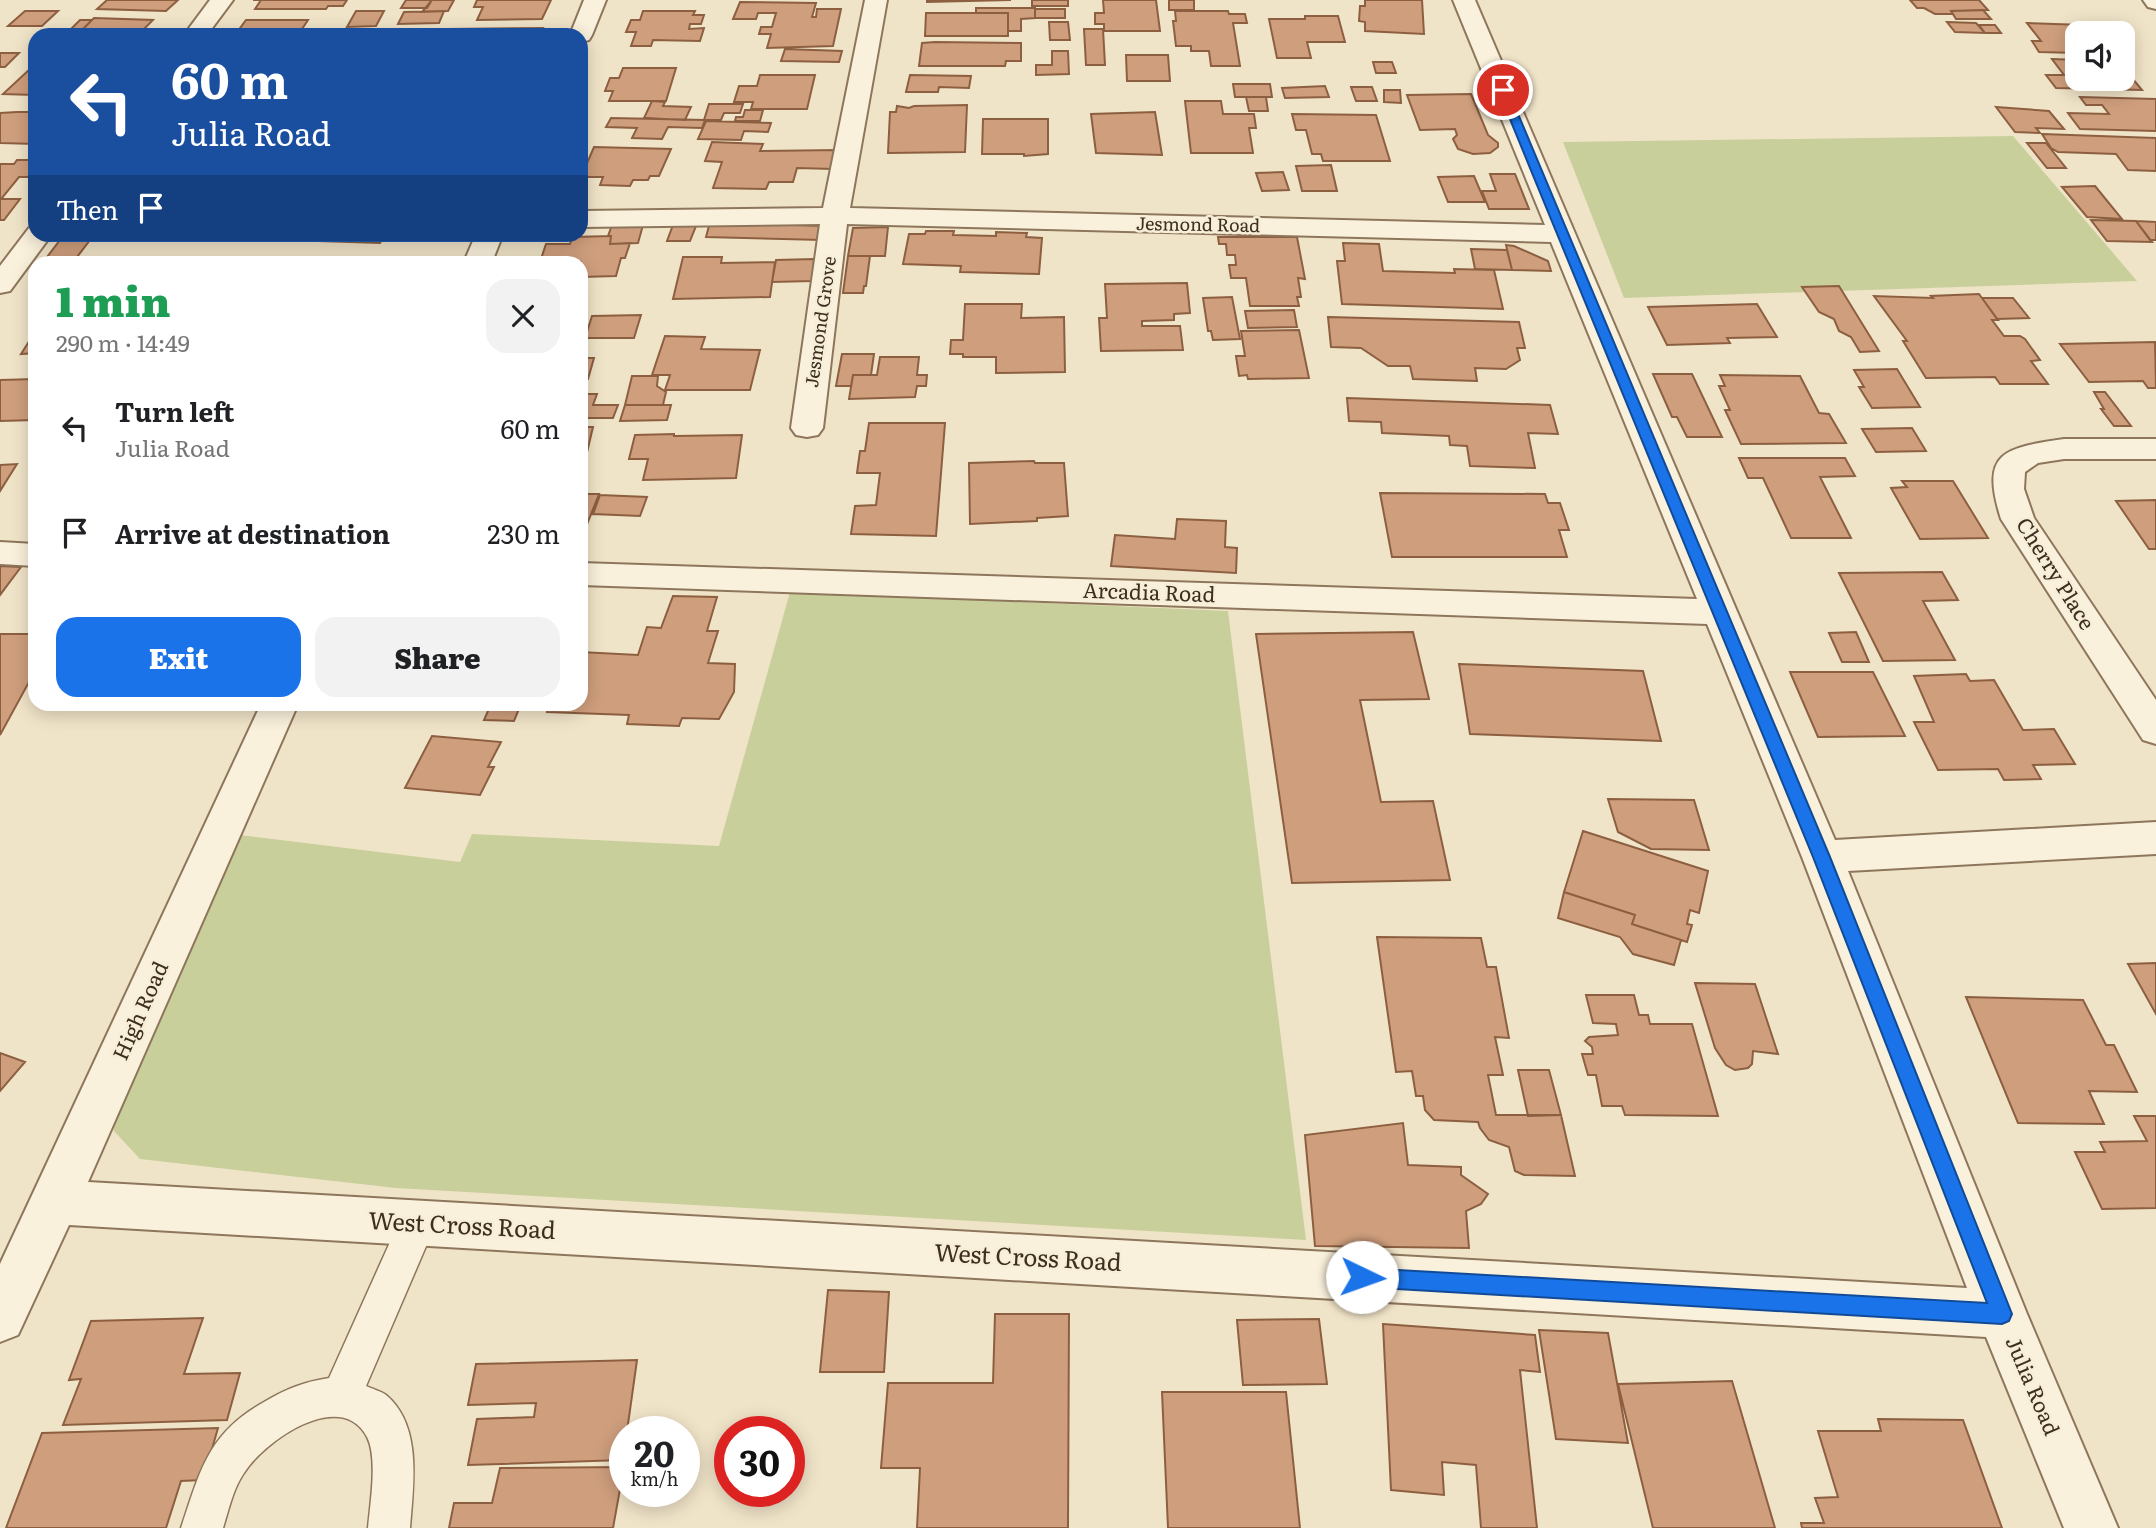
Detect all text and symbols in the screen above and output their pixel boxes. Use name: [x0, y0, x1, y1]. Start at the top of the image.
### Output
map controls: [2065, 21, 2135, 91]
button: sound: [2065, 21, 2135, 91]
text: 60 m: [171, 41, 288, 114]
icon: left: [56, 56, 147, 147]
pin: [1473, 60, 1533, 120]
icon: arrive: [1484, 71, 1522, 109]
text: Julia Road: [171, 108, 331, 156]
text: Then: [56, 189, 118, 228]
icon: arrive: [132, 189, 170, 227]
street label: Jesmond Road: [1136, 209, 1260, 238]
street label: Jesmond Grove: [797, 254, 842, 389]
text: 1 min: [56, 268, 171, 330]
button: close: [486, 279, 560, 353]
text: 290 m · 14:49: [56, 325, 190, 359]
text: Turn left: [115, 391, 234, 430]
text: 60 m: [501, 408, 560, 447]
icon: left: [56, 409, 94, 447]
text: Julia Road: [115, 430, 230, 464]
street label: Cherry Place: [2010, 511, 2104, 635]
text: Arrive at destination: [115, 513, 390, 552]
text: 230 m: [487, 513, 560, 552]
icon: arrive: [56, 514, 94, 552]
street label: Arcadia Road: [1082, 573, 1216, 608]
button: Exit: [56, 617, 301, 697]
button: Share: [315, 617, 560, 697]
street label: High Road: [103, 956, 174, 1064]
street label: West Cross Road: [368, 1201, 557, 1246]
street label: West Cross Road: [934, 1233, 1123, 1278]
position arrow: [1325, 1240, 1399, 1314]
street label: Julia Road: [2000, 1331, 2069, 1439]
speed limit sign: 30: [714, 1416, 805, 1507]
text: 20: [634, 1426, 675, 1478]
text: km/h: [631, 1465, 678, 1492]

